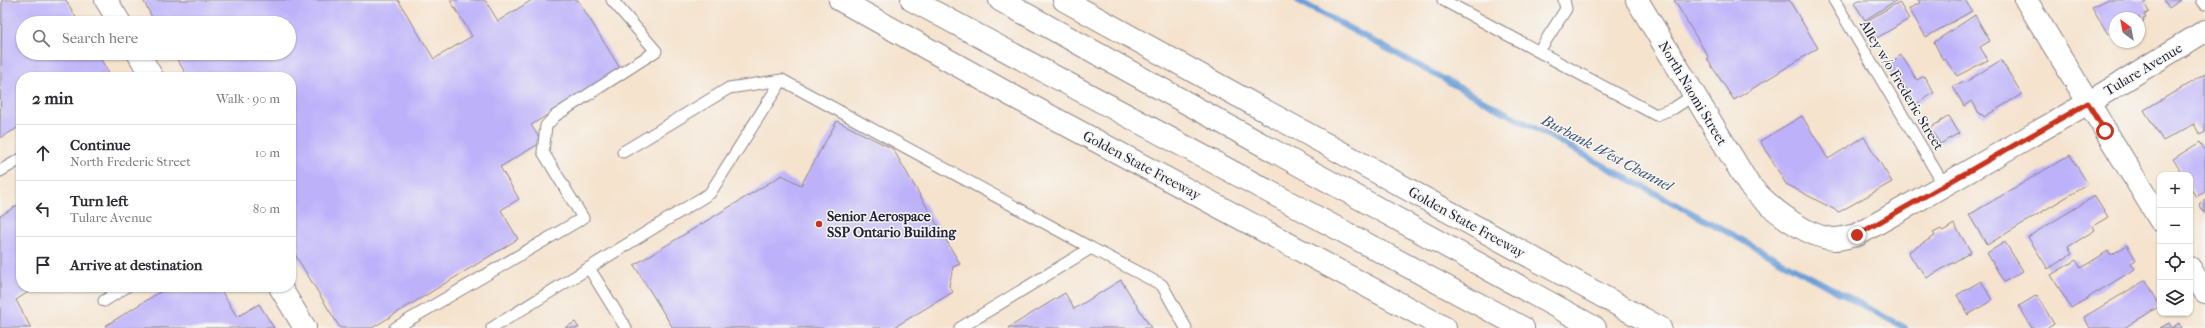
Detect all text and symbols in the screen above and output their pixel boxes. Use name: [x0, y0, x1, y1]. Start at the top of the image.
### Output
north arrow: [2109, 12, 2145, 48]
search box: [16, 16, 296, 60]
street label: Alley w/o Frederic Street: [1855, 16, 1947, 153]
icon: search: [30, 27, 52, 49]
text: Search here: [62, 29, 138, 47]
street label: North Naomi Street: [1655, 38, 1730, 149]
street label: Tulare Avenue: [2101, 39, 2186, 99]
text: 2 min: [32, 88, 73, 108]
text: Walk · 90 m: [216, 91, 280, 106]
water label: Burbank West Channel: [1538, 110, 1678, 196]
route start: [2096, 122, 2114, 140]
street label: Golden State Freeway: [1080, 127, 1204, 204]
text: Continue: [70, 136, 130, 154]
icon: ahead: [32, 142, 54, 164]
text: 10 m: [255, 145, 280, 160]
text: North Frederic Street: [70, 154, 191, 169]
map controls: [2157, 172, 2193, 316]
button: +: [2157, 172, 2193, 208]
street label: Golden State Freeway: [1405, 183, 1529, 262]
text: Turn left: [70, 192, 128, 210]
icon: left: [32, 198, 54, 220]
text: 80 m: [253, 201, 280, 216]
place label: Senior Aerospace SSP Ontario Building: [827, 208, 956, 241]
button: −: [2157, 208, 2193, 244]
text: Tulare Avenue: [70, 210, 152, 225]
marker: Senior Aerospace SSP Ontario Building: [814, 219, 824, 229]
route end: [1848, 226, 1866, 244]
button: locate: [2157, 244, 2193, 280]
icon: arrive: [32, 254, 54, 276]
text: Arrive at destination: [70, 256, 202, 274]
button: layers: [2157, 280, 2193, 316]

